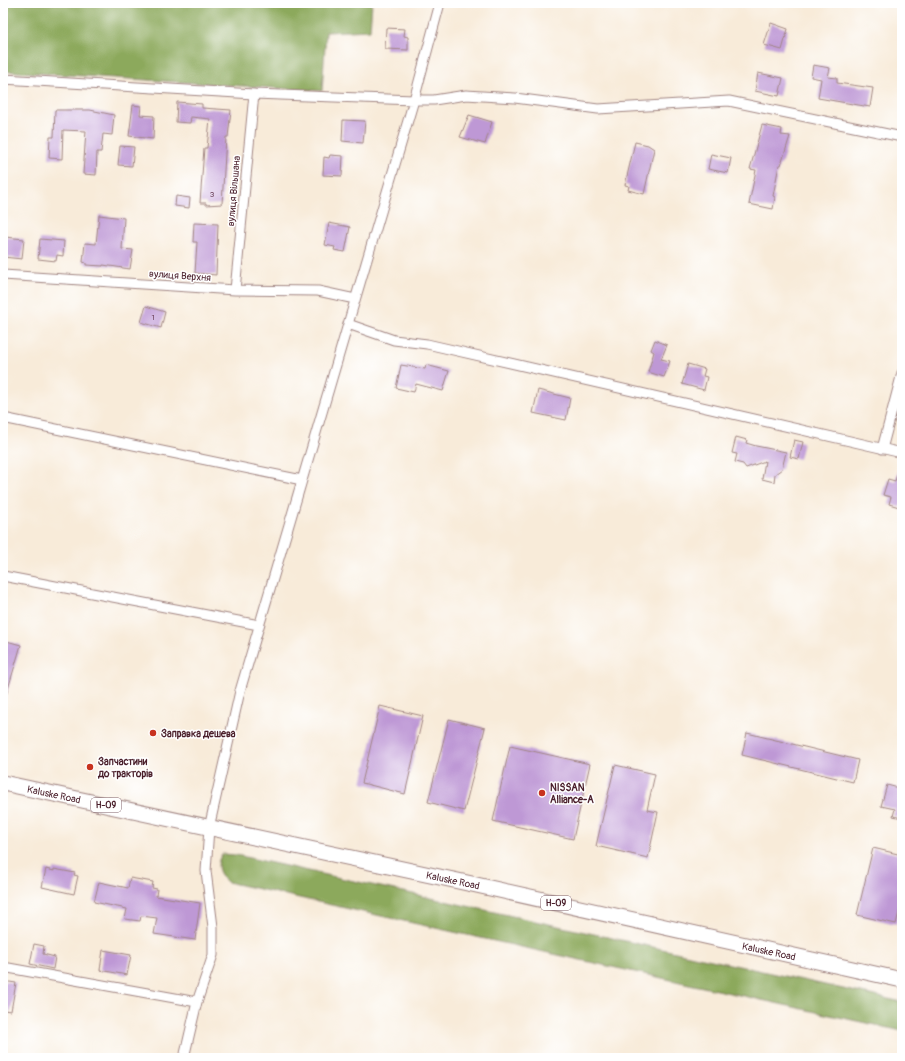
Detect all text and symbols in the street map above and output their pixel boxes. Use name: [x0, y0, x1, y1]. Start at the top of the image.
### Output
street label: вулиця Вільшана: [225, 155, 243, 227]
house number: 3: [210, 190, 215, 199]
street label: вулиця Верхня: [149, 268, 212, 284]
house number: 1: [151, 313, 155, 322]
marker: Заправка дешева: [148, 728, 158, 738]
place label: Заправка дешева: [161, 728, 236, 740]
place label: Запчастини до тракторів: [97, 756, 153, 780]
marker: Запчастини до тракторів: [85, 762, 95, 772]
place label: NISSAN Alliance-A: [550, 782, 594, 806]
street label: Kaluske Road: [26, 783, 82, 807]
marker: NISSAN Alliance-A: [537, 788, 547, 798]
road number: Н-09: [91, 798, 121, 812]
street label: Kaluske Road: [425, 869, 481, 893]
road number: Н-09: [541, 896, 571, 910]
street label: Kaluske Road: [741, 940, 797, 964]

